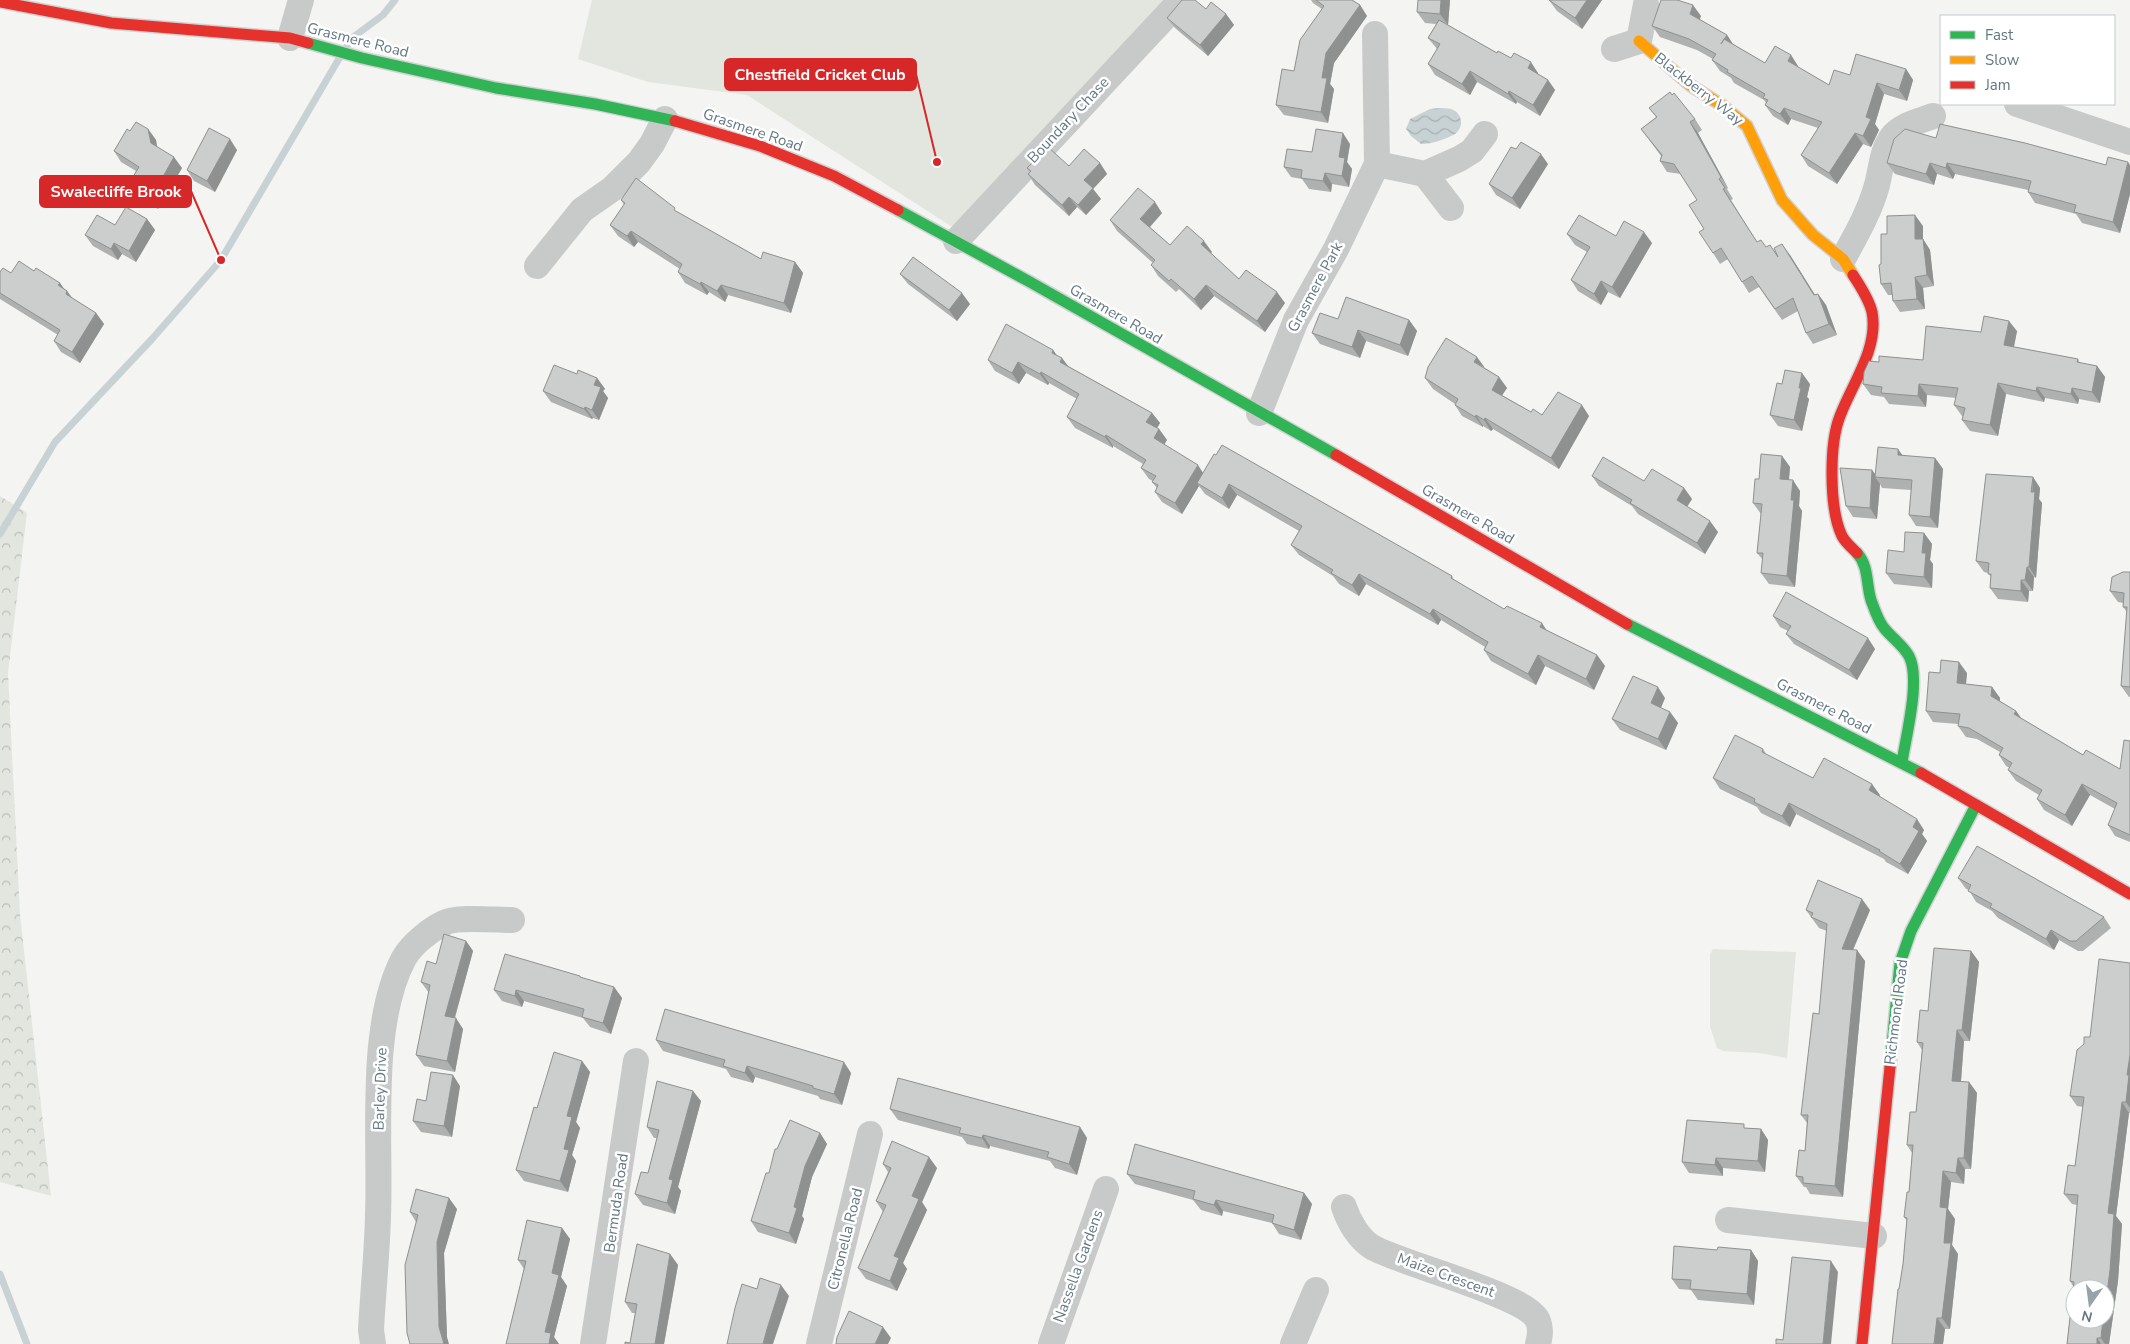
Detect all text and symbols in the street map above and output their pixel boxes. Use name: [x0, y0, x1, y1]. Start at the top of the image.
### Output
legend: [1940, 15, 2115, 105]
street label: Grasmere Road: [305, 18, 411, 62]
text: Fast: [1985, 25, 2014, 45]
street label: Blackberry Way: [1650, 48, 1748, 130]
text: Slow: [1985, 50, 2020, 70]
callout: Chestfield Cricket Club: [725, 59, 916, 90]
text: Chestfield Cricket Club: [734, 64, 906, 86]
street label: Boundary Chase: [1023, 72, 1113, 168]
text: Jam: [1984, 75, 2011, 95]
street label: Grasmere Road: [700, 104, 806, 156]
callout: Swalecliffe Brook: [40, 176, 191, 207]
text: Swalecliffe Brook: [51, 181, 182, 203]
street label: Grasmere Park: [1283, 238, 1347, 336]
street label: Grasmere Road: [1066, 279, 1166, 349]
street label: Grasmere Road: [1418, 479, 1518, 549]
street label: Grasmere Road: [1773, 673, 1875, 739]
street label: Richmond Road: [1880, 958, 1912, 1066]
street label: Barley Drive: [369, 1047, 391, 1131]
street label: Bermuda Road: [599, 1152, 633, 1254]
street label: Citronella Road: [823, 1186, 867, 1292]
street label: Nassella Gardens: [1048, 1207, 1108, 1325]
street label: Maize Crescent: [1395, 1248, 1498, 1302]
north arrow: [2065, 1279, 2115, 1329]
text: N: [2080, 1306, 2094, 1327]

